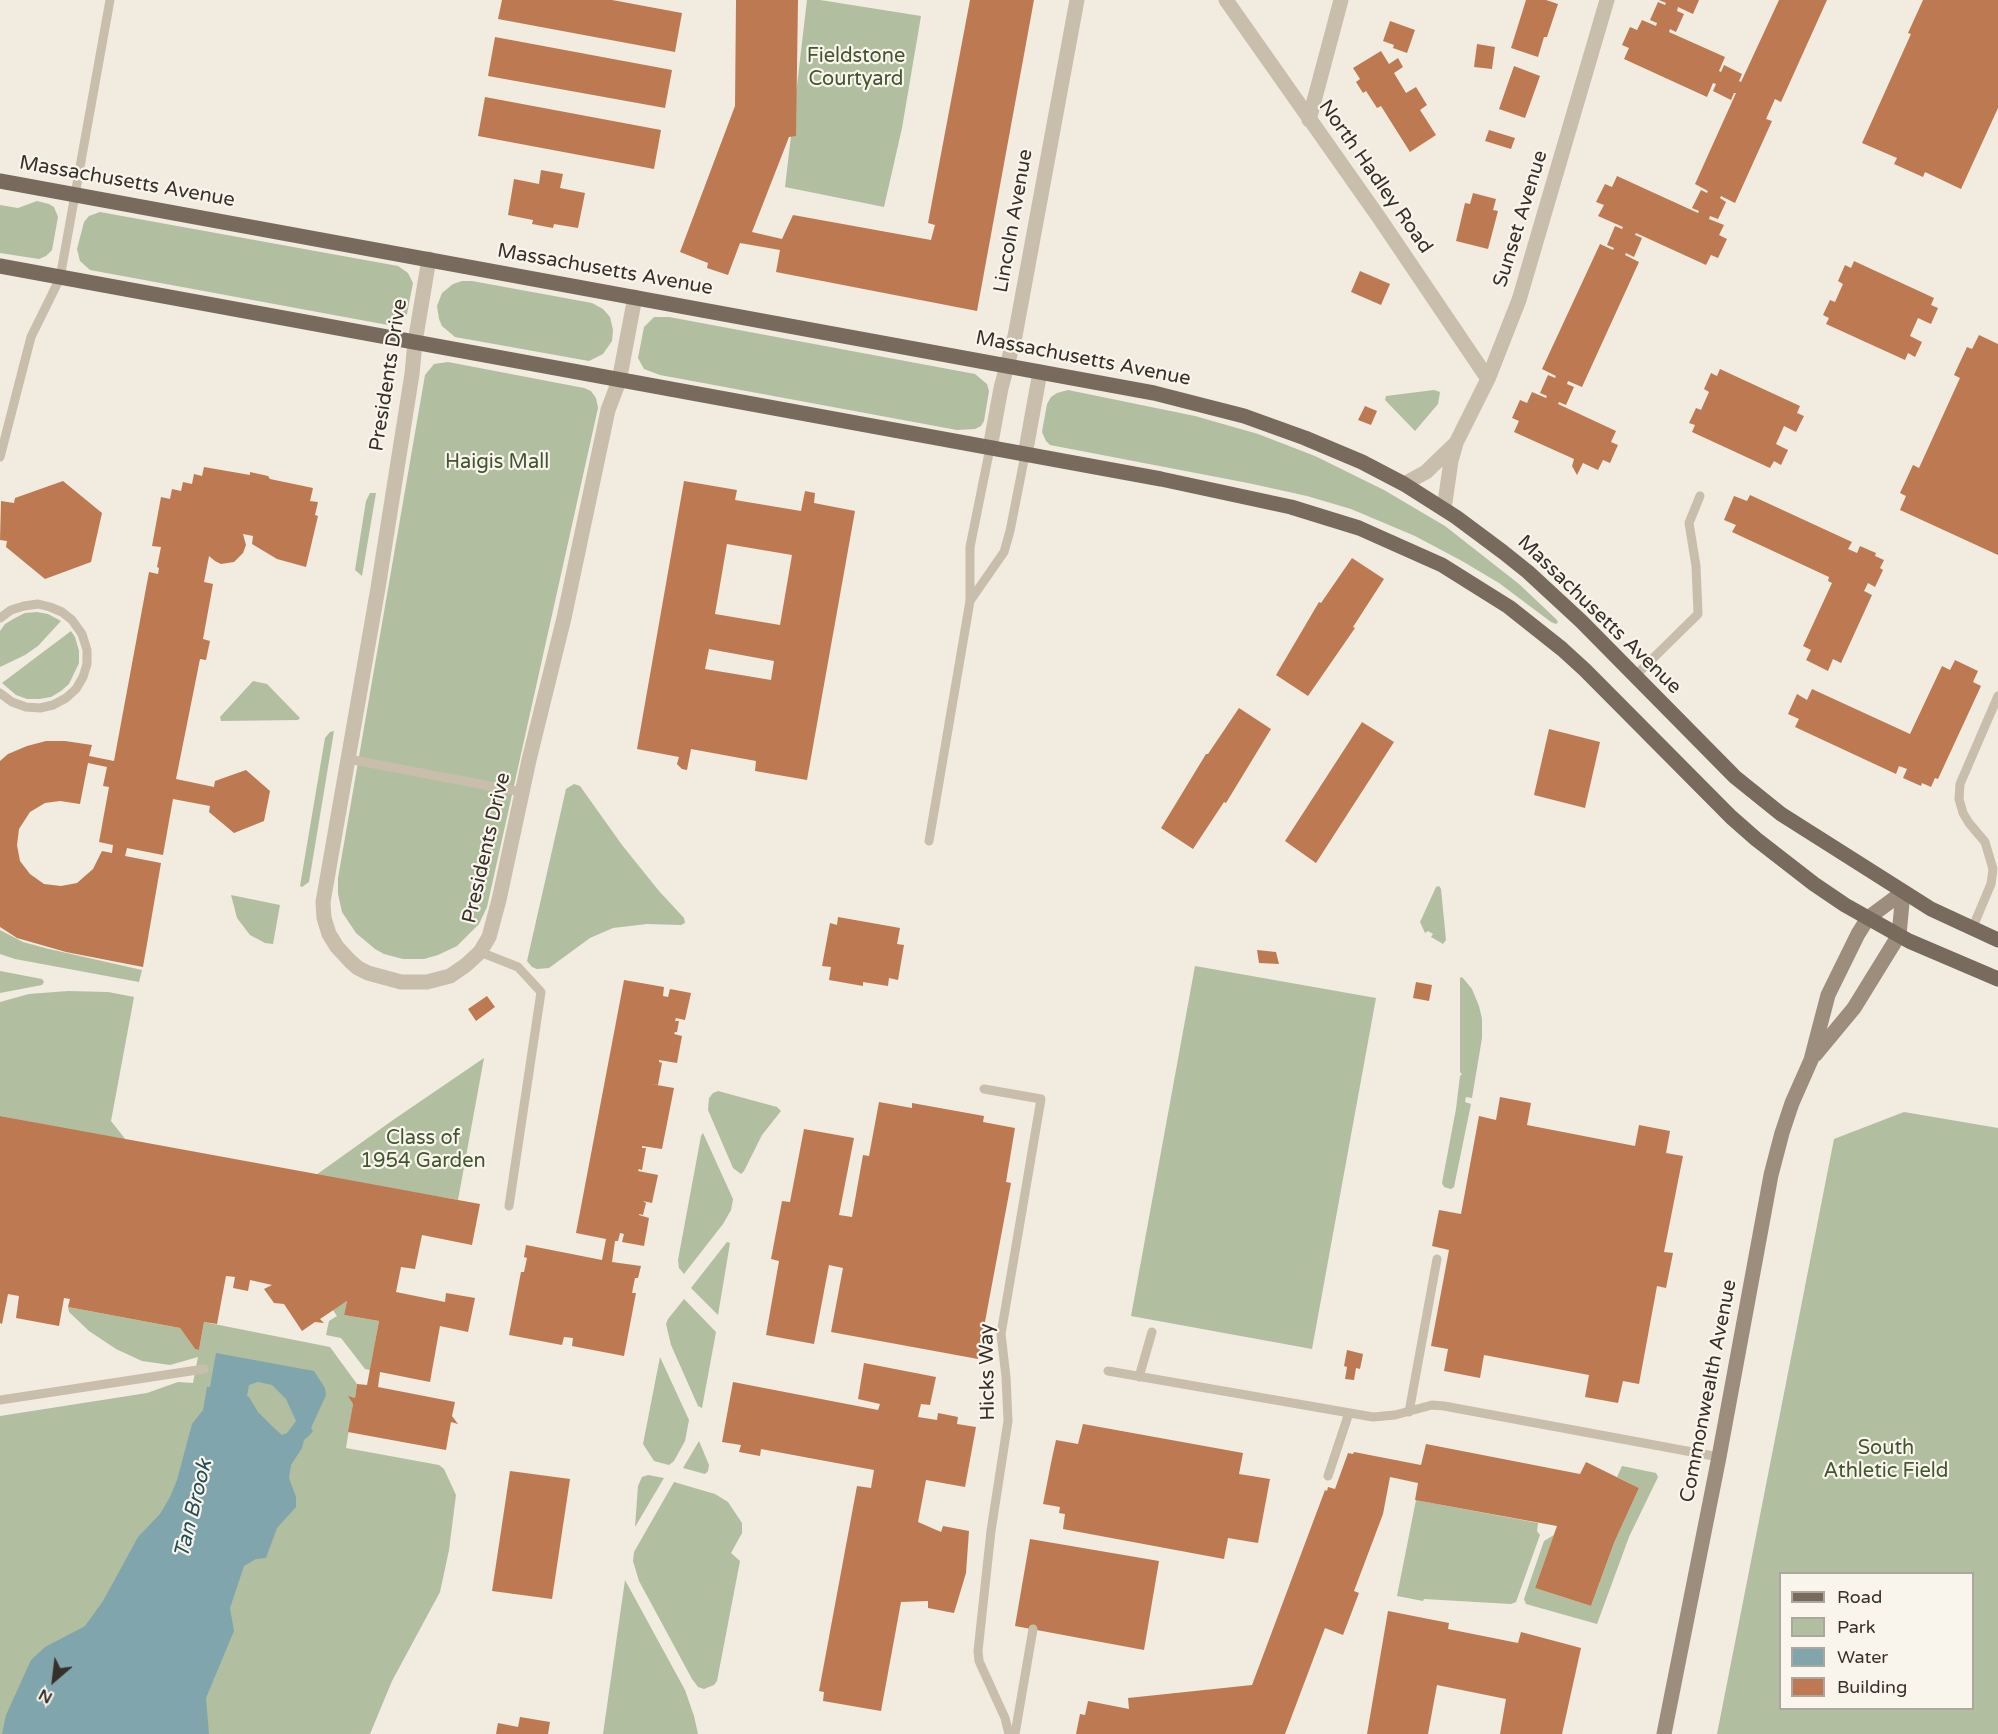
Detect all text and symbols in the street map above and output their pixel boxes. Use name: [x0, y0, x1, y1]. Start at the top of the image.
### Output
park label: Fieldstone Courtyard: [807, 45, 905, 92]
street label: North Hadley Road: [1313, 96, 1437, 258]
street label: Lincoln Avenue: [990, 147, 1038, 295]
street label: Sunset Avenue: [1489, 148, 1553, 290]
street label: Massachusetts Avenue: [17, 151, 237, 213]
street label: Massachusetts Avenue: [495, 239, 715, 301]
street label: Presidents Drive: [365, 297, 413, 453]
street label: Massachusetts Avenue: [973, 326, 1193, 392]
park label: Haigis Mall: [445, 451, 549, 475]
street label: Massachusetts Avenue: [1512, 530, 1686, 700]
street label: Presidents Drive: [458, 770, 516, 926]
park label: Class of 1954 Garden: [360, 1127, 486, 1174]
street label: Commonwealth Avenue: [1676, 1278, 1742, 1504]
street label: Hicks Way: [975, 1323, 1001, 1421]
park label: South Athletic Field: [1824, 1437, 1948, 1484]
water label: Tan Brook: [170, 1457, 218, 1561]
legend: [1779, 1572, 1974, 1710]
text: Road: [1837, 1586, 1882, 1608]
text: Park: [1837, 1616, 1875, 1638]
text: Water: [1837, 1646, 1888, 1668]
north arrow: [24, 1650, 84, 1710]
text: Building: [1837, 1676, 1907, 1698]
text: N: [35, 1684, 56, 1708]

